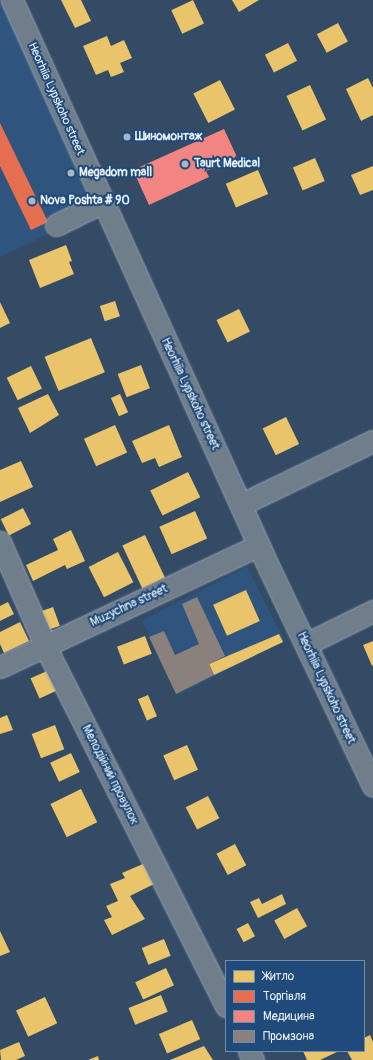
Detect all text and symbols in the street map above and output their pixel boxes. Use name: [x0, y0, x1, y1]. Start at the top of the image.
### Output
street label: Heorhiia Lypskoho street: [25, 40, 87, 158]
place label: Шиномонтаж: [135, 130, 202, 144]
marker: Шиномонтаж: [122, 132, 132, 142]
place label: Taurt Medical: [194, 157, 260, 171]
marker: Taurt Medical: [179, 158, 191, 170]
place label: Megadom mall: [79, 166, 152, 180]
marker: Megadom mall: [66, 168, 76, 178]
place label: Nova Poshta # 90: [40, 194, 130, 208]
marker: Nova Poshta # 90: [27, 196, 37, 206]
street label: Heorhiia Lypskoho street: [158, 336, 222, 452]
street label: Muzychna street: [88, 582, 170, 630]
street label: Heorhiia Lypskoho street: [294, 630, 358, 746]
street label: Мелодійний провулок: [79, 723, 141, 827]
legend: [225, 960, 365, 1052]
text: Житло: [263, 969, 294, 984]
text: Торгівля: [263, 989, 306, 1004]
text: Медицина: [263, 1009, 315, 1024]
text: Промзона: [263, 1029, 314, 1044]

